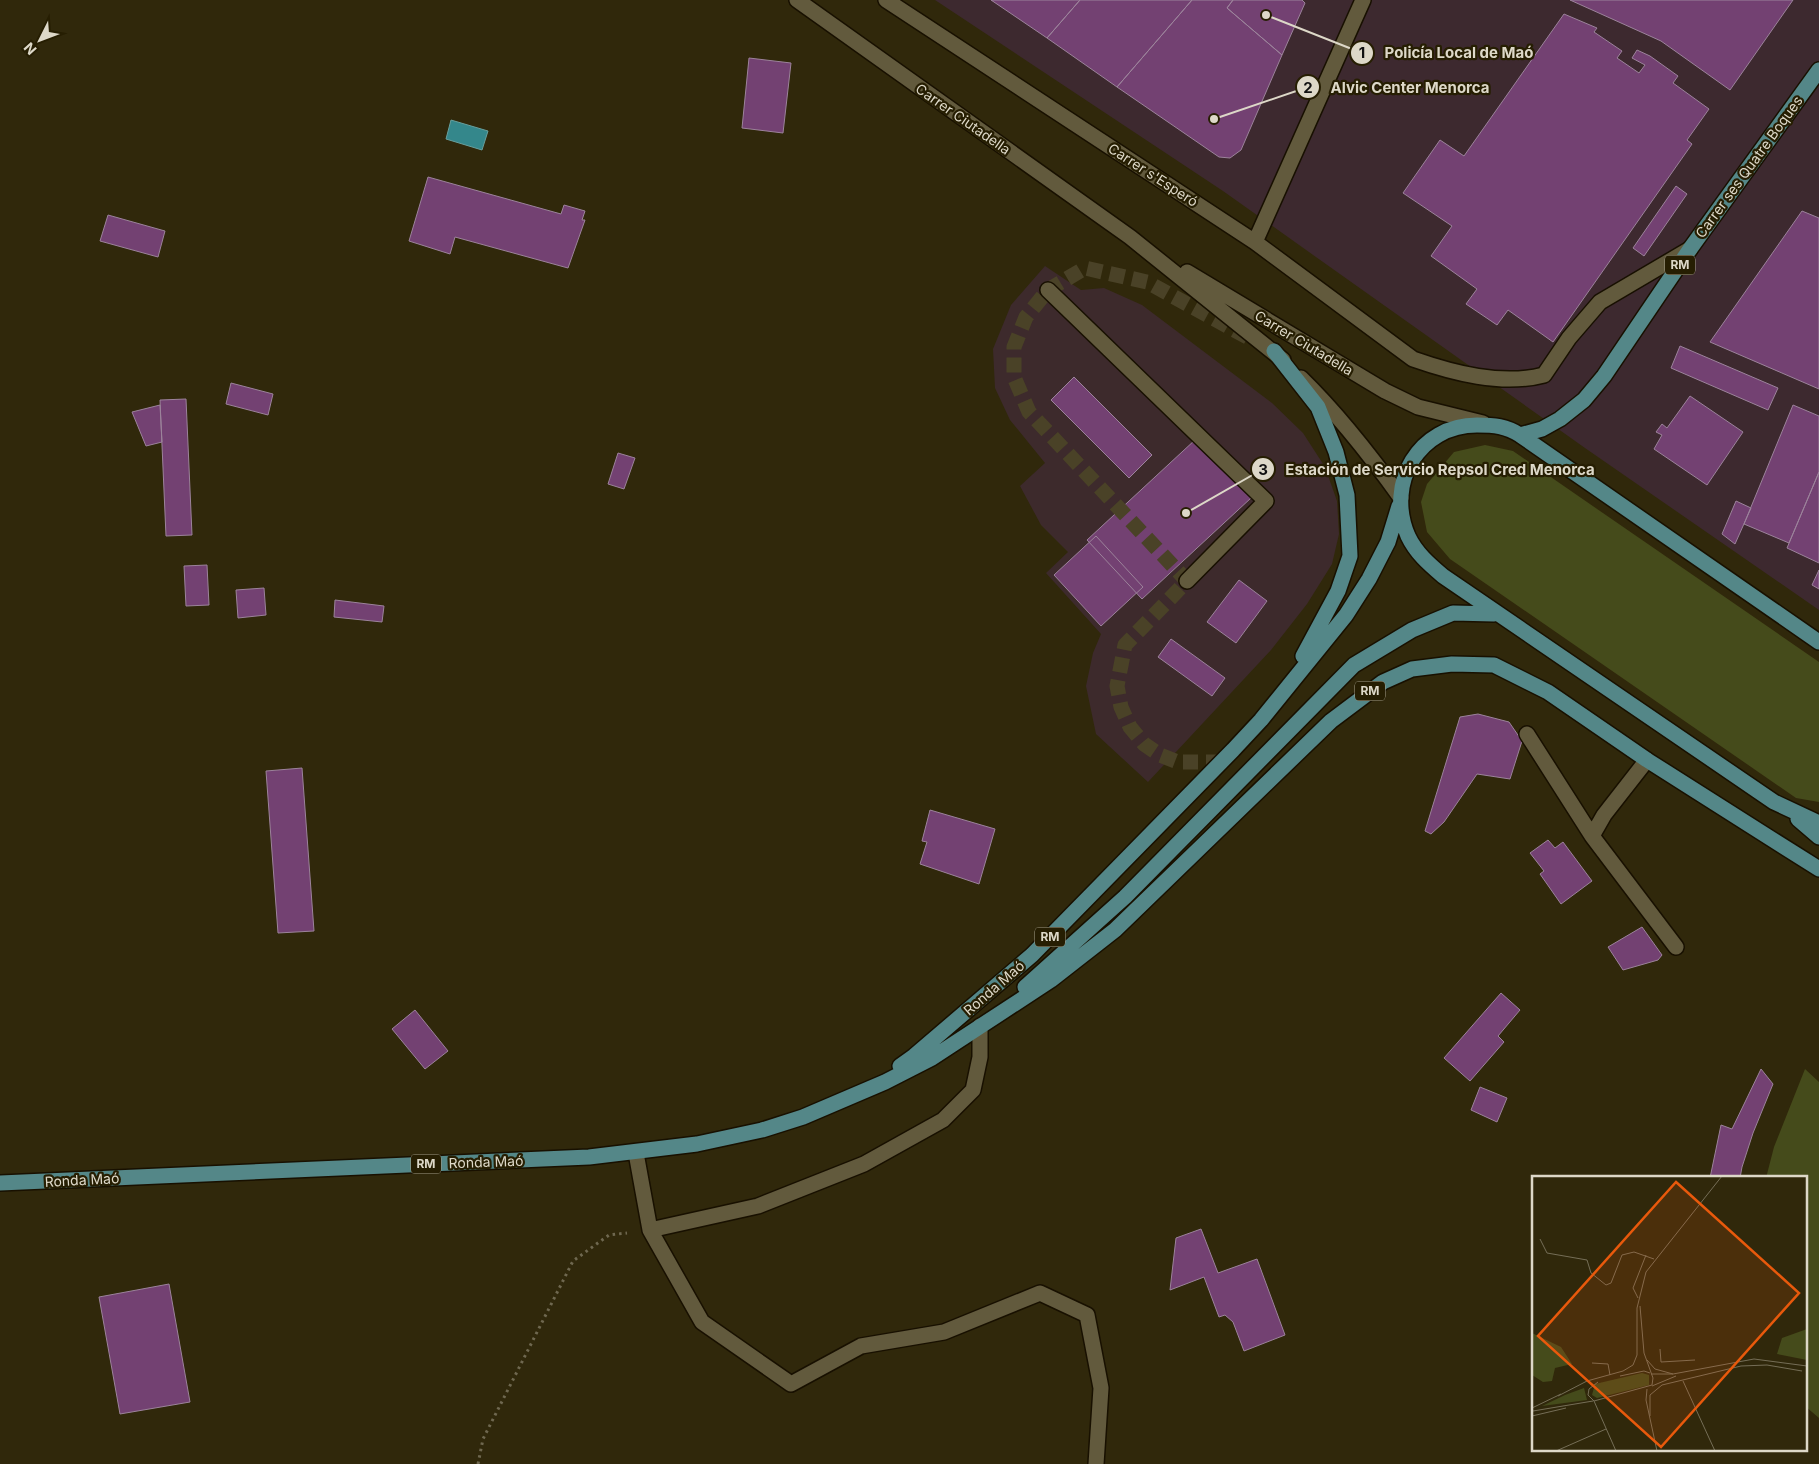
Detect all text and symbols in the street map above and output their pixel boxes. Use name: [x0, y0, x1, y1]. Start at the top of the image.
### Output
north arrow: [15, 15, 65, 65]
callout: Policía Local de Maó: [1350, 38, 1544, 68]
text: N: [20, 39, 40, 59]
text: 1: [1359, 43, 1365, 62]
text: Policía Local de Maó: [1385, 43, 1533, 62]
callout: Alvic Center Menorca: [1295, 72, 1499, 102]
text: 2: [1303, 78, 1313, 97]
text: Alvic Center Menorca: [1330, 78, 1490, 97]
street label: Carrer Ciutadella: [913, 80, 1014, 158]
street label: Carrer ses Quatre Boques: [1691, 92, 1806, 241]
street label: Carrer s'Esperó: [1105, 139, 1201, 210]
road number: RM: [1665, 256, 1695, 274]
street label: Carrer Ciutadella: [1252, 306, 1357, 379]
callout: Estación de Servicio Repsol Cred Menorca: [1250, 454, 1605, 484]
text: 3: [1258, 460, 1268, 479]
text: Estación de Servicio Repsol Cred Menorca: [1285, 460, 1595, 479]
road number: RM: [1355, 681, 1385, 700]
road number: RM: [1035, 928, 1065, 946]
street label: Ronda Maó: [960, 957, 1027, 1019]
street label: Ronda Maó: [448, 1152, 524, 1171]
road number: RM: [411, 1154, 441, 1174]
street label: Ronda Maó: [44, 1169, 120, 1190]
inset map: [1532, 1176, 1806, 1452]

